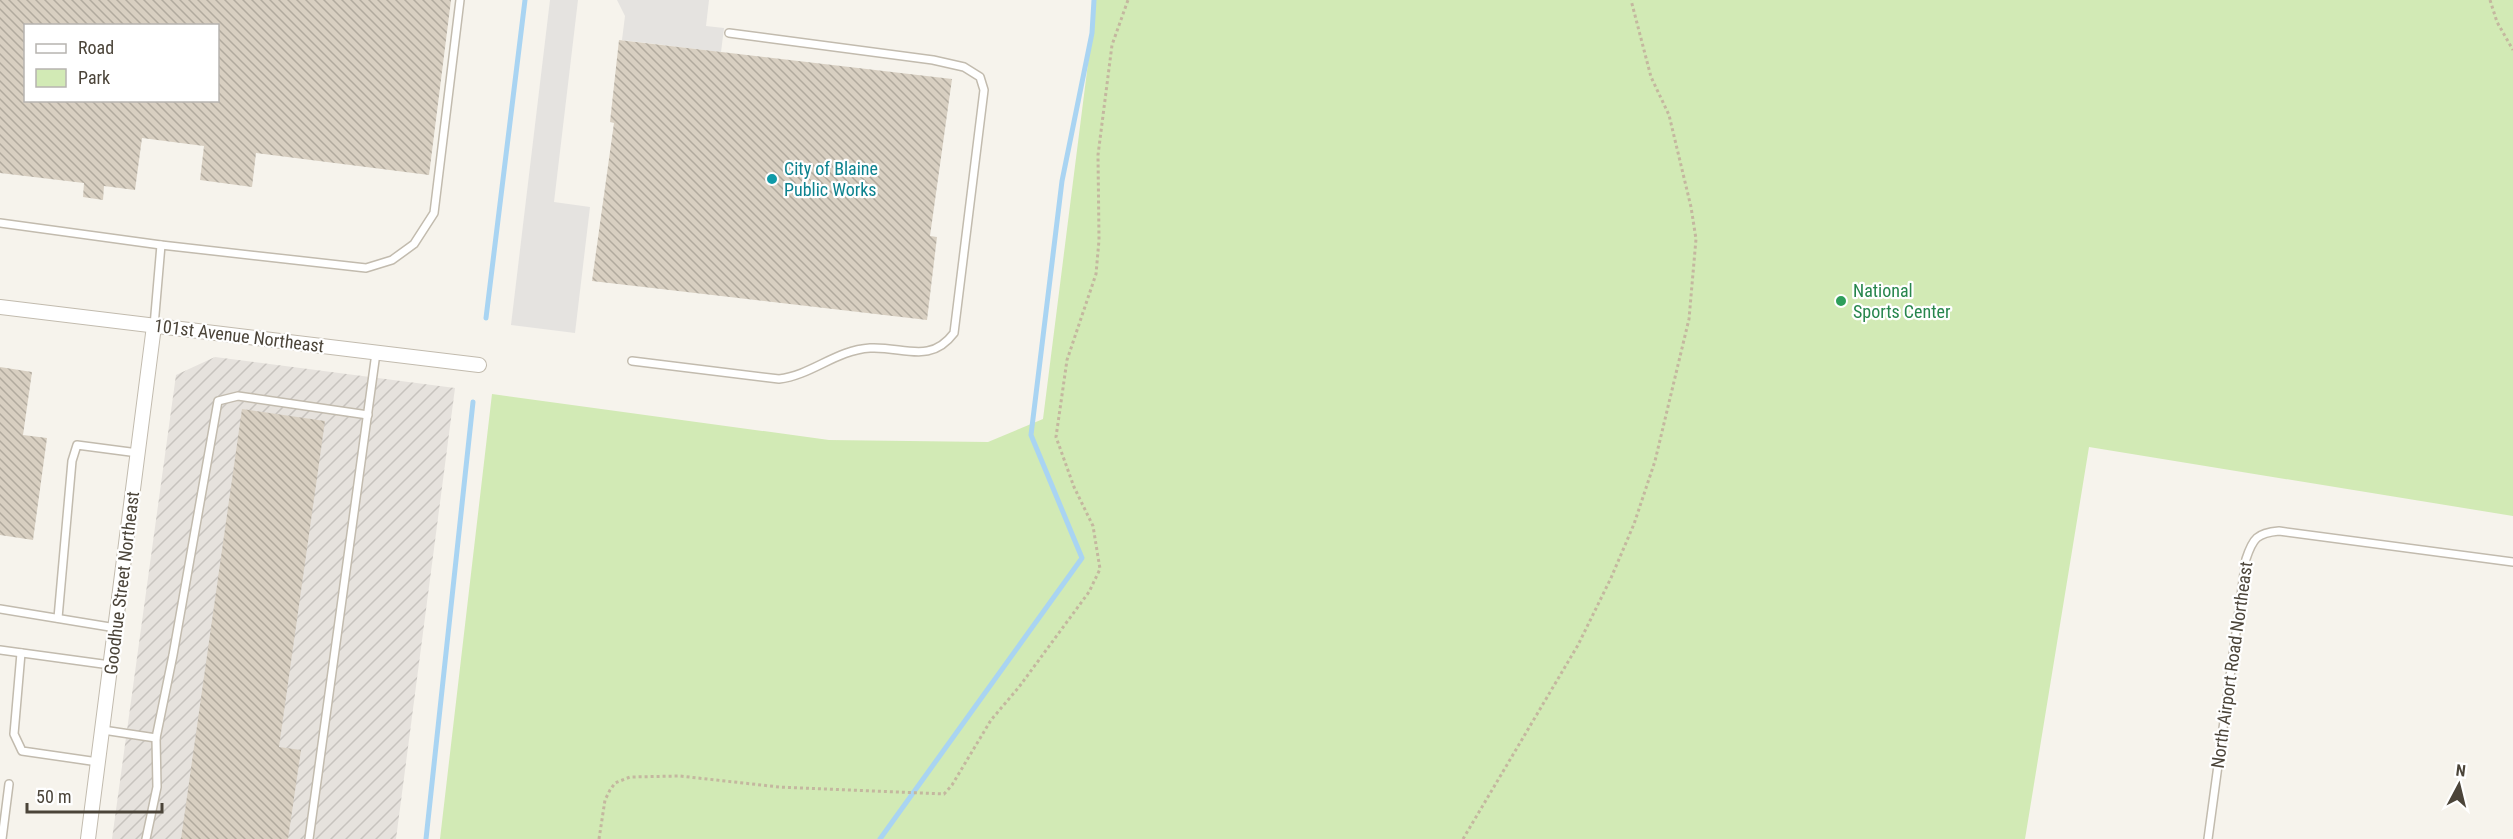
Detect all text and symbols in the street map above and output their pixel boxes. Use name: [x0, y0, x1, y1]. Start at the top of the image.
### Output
legend: [24, 24, 219, 102]
text: Road: [78, 37, 114, 58]
text: Park: [78, 67, 110, 88]
place label: City of Blaine Public Works: [784, 158, 878, 200]
marker: City of Blaine Public Works: [765, 172, 779, 186]
place label: National Sports Center: [1853, 280, 1951, 322]
marker: National Sports Center: [1834, 294, 1848, 308]
street label: 101st Avenue Northeast: [153, 315, 325, 356]
street label: Goodhue Street Northeast: [100, 490, 143, 676]
street label: North Airport Road Northeast: [2207, 560, 2256, 770]
north arrow: [2429, 755, 2489, 815]
text: N: [2455, 761, 2467, 781]
scale bar: [27, 776, 162, 814]
text: 50 m: [36, 786, 71, 807]

